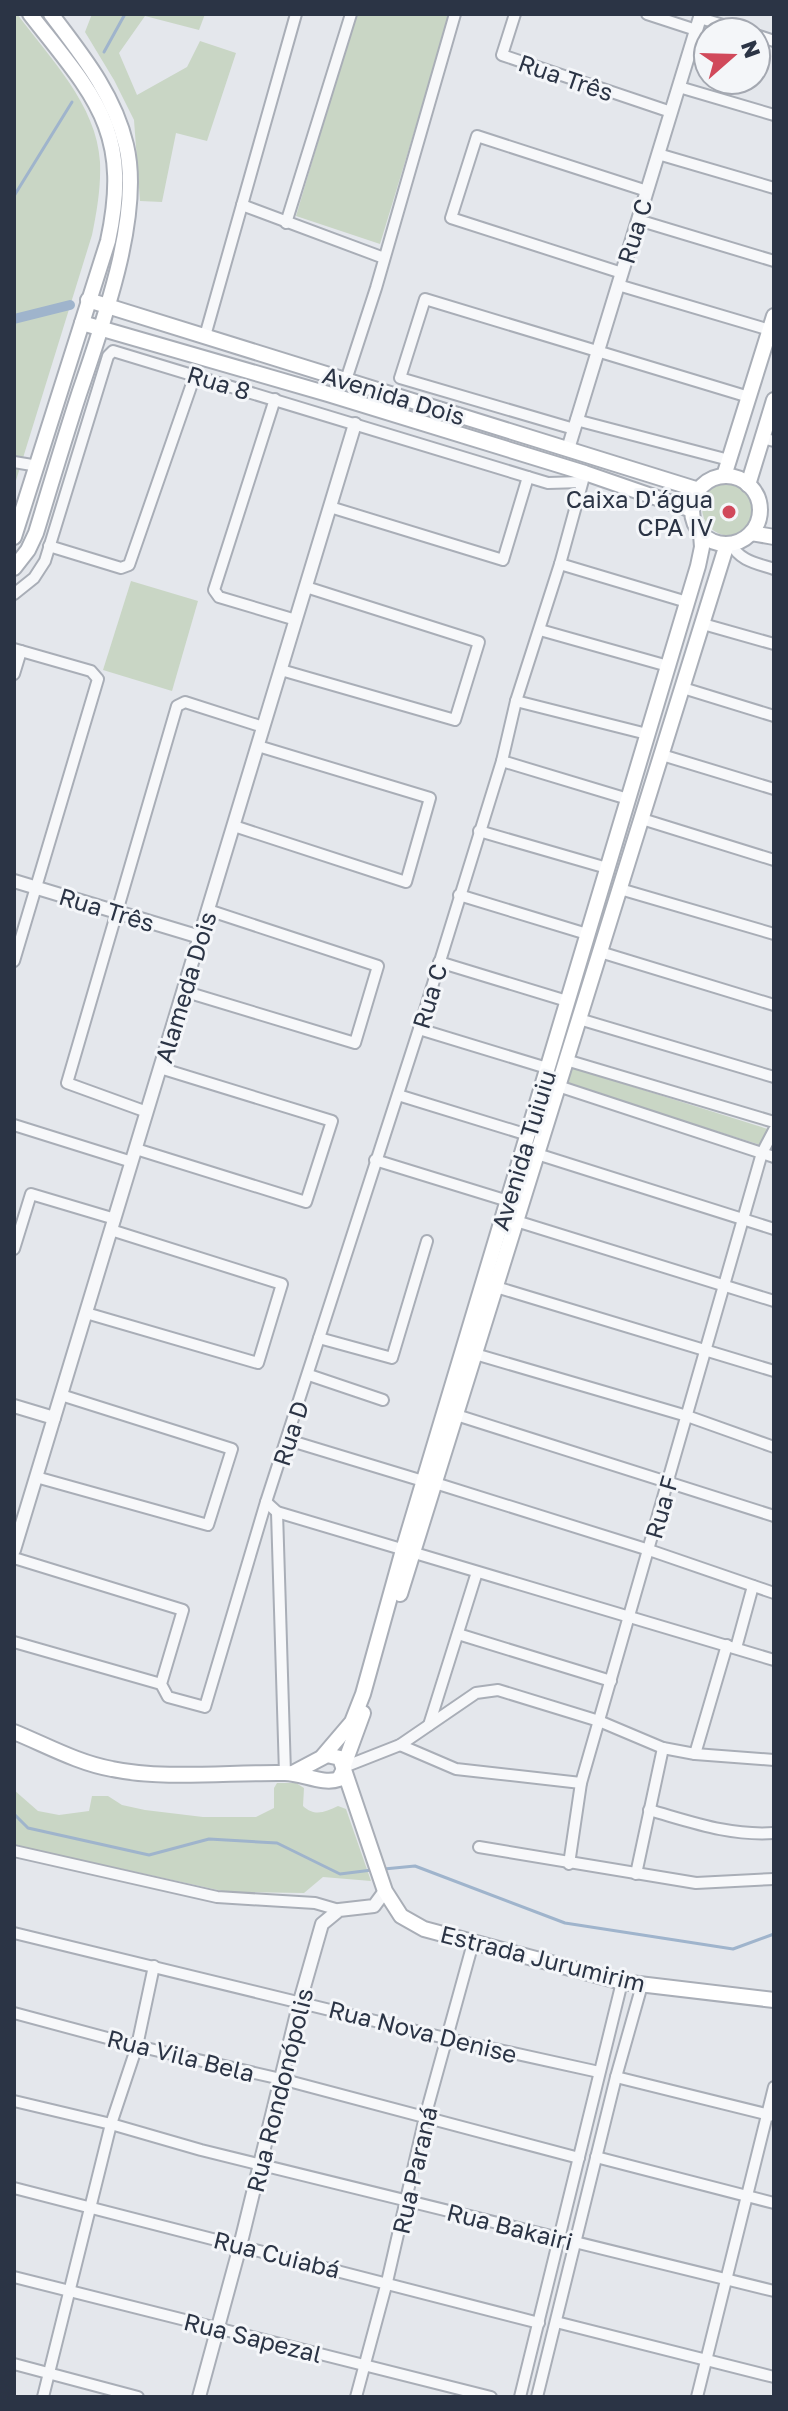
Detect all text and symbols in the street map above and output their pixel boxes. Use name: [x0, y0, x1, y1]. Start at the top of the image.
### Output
north arrow: [692, 16, 772, 96]
text: N: [736, 37, 767, 61]
street label: Rua Três: [515, 47, 617, 107]
street label: Rua C: [610, 195, 658, 267]
street label: Rua 8: [184, 359, 254, 405]
street label: Avenida Dois: [319, 360, 469, 430]
place label: Caixa D'água CPA IV: [566, 484, 713, 541]
marker: Caixa D'água CPA IV: [720, 503, 738, 521]
street label: Rua Três: [56, 881, 158, 937]
street label: Alameda Dois: [148, 908, 222, 1066]
street label: Rua C: [405, 960, 453, 1032]
street label: Avenida Tuiuiu: [485, 1066, 561, 1234]
street label: Rua D: [266, 1397, 314, 1469]
street label: Rua F: [638, 1472, 684, 1542]
street label: Estrada Jurumirim: [437, 1918, 649, 1998]
street label: Rua Rondonópolis: [240, 1985, 318, 2195]
street label: Rua Nova Denise: [326, 1994, 520, 2068]
street label: Rua Vila Bela: [104, 2023, 258, 2087]
street label: Rua Paraná: [385, 2103, 443, 2237]
street label: Rua Bakairi: [444, 2196, 576, 2256]
street label: Rua Cuiabá: [211, 2224, 343, 2284]
street label: Rua Sapezal: [181, 2306, 325, 2368]

